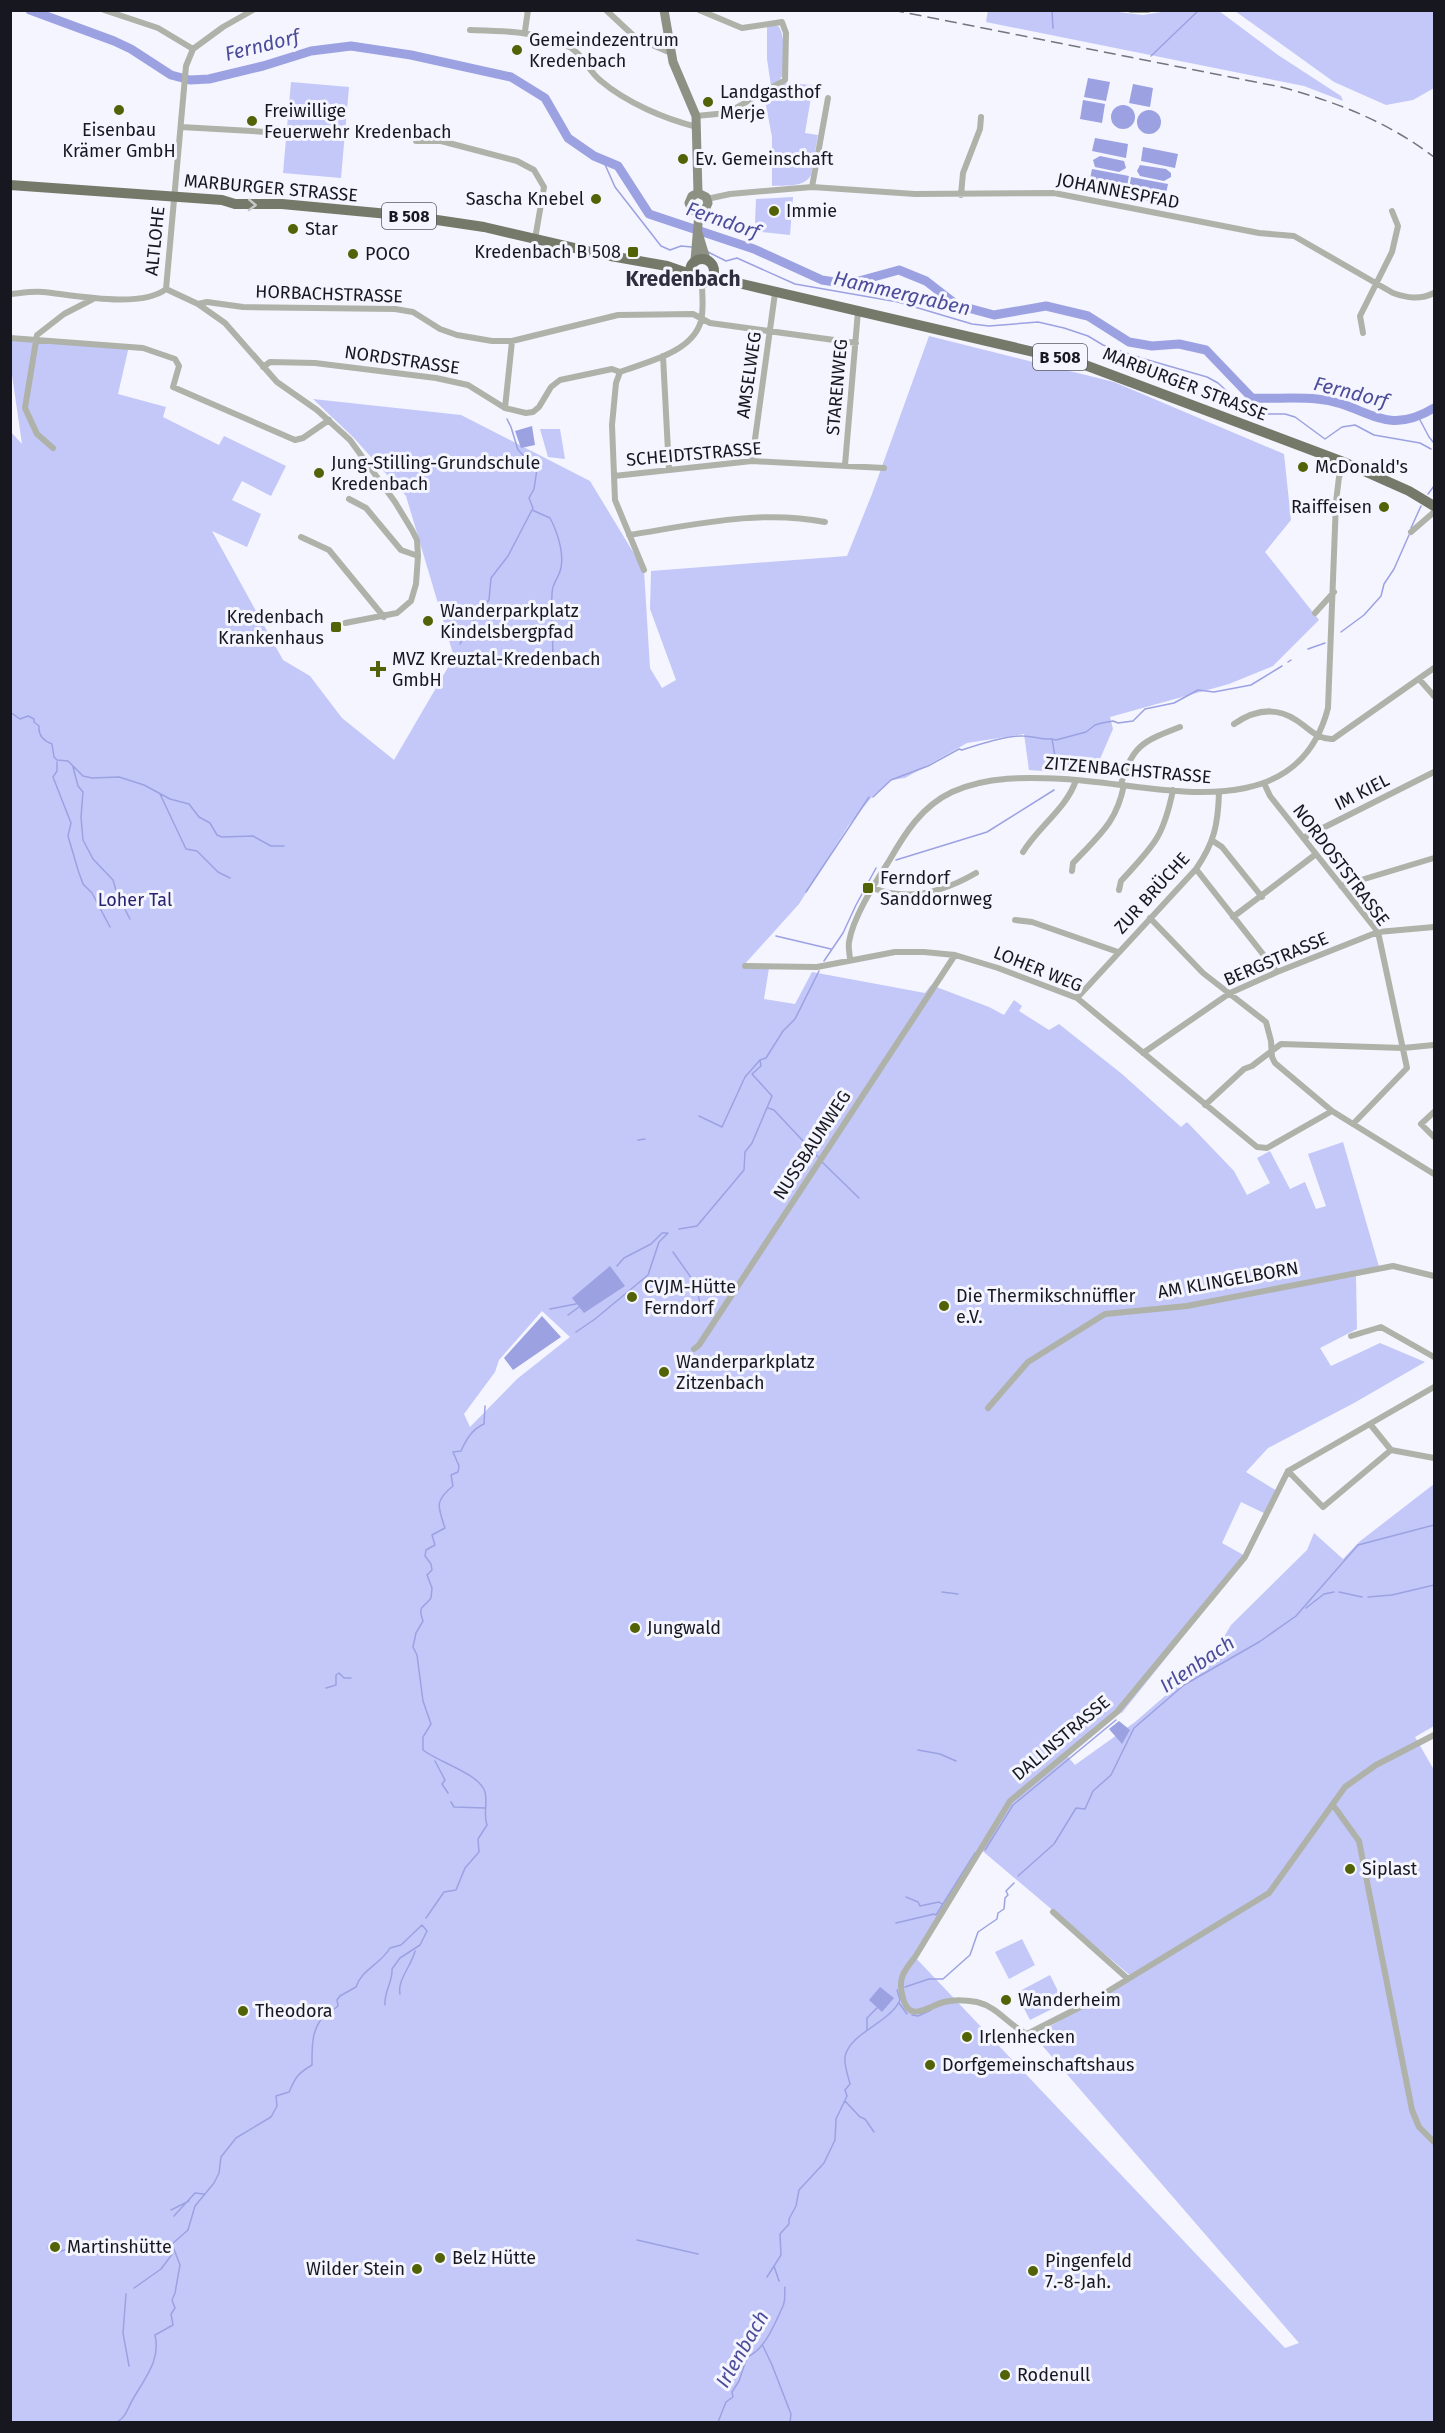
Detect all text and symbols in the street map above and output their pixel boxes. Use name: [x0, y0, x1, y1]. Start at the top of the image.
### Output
water label: Ferndorf: [222, 23, 305, 66]
place label: Gemeindezentrum Kredenbach: [529, 29, 679, 72]
marker: Gemeindezentrum Kredenbach: [510, 43, 524, 57]
place label: Landgasthof Merje: [720, 81, 822, 124]
marker: Landgasthof Merje: [701, 95, 715, 109]
place label: Freiwillige Feuerwehr Kredenbach: [264, 100, 452, 143]
marker: Eisenbau Krämer GmbH: [112, 103, 126, 117]
marker: Freiwillige Feuerwehr Kredenbach: [245, 114, 259, 128]
place label: Eisenbau Krämer GmbH: [62, 119, 176, 162]
place label: Ev. Gemeinschaft: [695, 148, 834, 170]
marker: Ev. Gemeinschaft: [676, 152, 690, 166]
street label: JOHANNESPFAD: [1055, 168, 1181, 214]
street label: MARBURGER STRASSE: [183, 169, 359, 207]
place label: Sascha Knebel: [466, 188, 584, 210]
marker: Sascha Knebel: [589, 192, 603, 206]
water label: Ferndorf: [683, 196, 766, 245]
one-way arrow: [247, 199, 256, 211]
place label: Immie: [786, 200, 837, 222]
road number: B 508: [382, 203, 436, 229]
marker: Immie: [767, 204, 781, 218]
street label: ALTLOHE: [140, 205, 170, 277]
place label: Star: [305, 218, 338, 240]
marker: Star: [286, 222, 300, 236]
place label: Kredenbach B 508: [474, 241, 621, 263]
place label: POCO: [365, 243, 410, 265]
marker: Kredenbach B 508: [626, 245, 640, 259]
marker: POCO: [346, 247, 360, 261]
district label: Kredenbach: [626, 266, 741, 292]
water label: Hammergraben: [831, 266, 973, 320]
street label: HORBACHSTRASSE: [255, 280, 403, 308]
street label: AMSELWEG: [732, 330, 766, 420]
street label: STARENWEG: [822, 338, 852, 436]
street label: NORDSTRASSE: [343, 341, 461, 379]
street label: MARBURGER STRASSE: [1100, 342, 1270, 426]
road number: B 508: [1033, 344, 1087, 370]
water label: Ferndorf: [1311, 371, 1394, 414]
street label: SCHEIDTSTRASSE: [625, 437, 763, 471]
place label: Jung-Stilling-Grundschule Kredenbach: [331, 452, 540, 495]
place label: McDonald's: [1315, 456, 1408, 478]
marker: McDonald's: [1296, 460, 1310, 474]
marker: Jung-Stilling-Grundschule Kredenbach: [312, 466, 326, 480]
place label: Raiffeisen: [1291, 496, 1372, 518]
marker: Raiffeisen: [1377, 500, 1391, 514]
place label: Wanderparkplatz Kindelsbergpfad: [440, 600, 579, 643]
place label: Kredenbach Krankenhaus: [218, 606, 324, 649]
marker: Wanderparkplatz Kindelsbergpfad: [421, 614, 435, 628]
marker: Kredenbach Krankenhaus: [329, 620, 343, 634]
place label: MVZ Kreuztal-Kredenbach GmbH: [392, 648, 601, 691]
marker: MVZ Kreuztal-Kredenbach GmbH: [369, 660, 387, 678]
street label: ZITZENBACHSTRASSE: [1044, 752, 1212, 788]
street label: IM KIEL: [1331, 769, 1393, 815]
street label: NORDOSTSTRASSE: [1288, 800, 1394, 930]
street label: ZUR BRÜCHE: [1110, 848, 1194, 938]
place label: Ferndorf Sanddornweg: [880, 867, 992, 910]
marker: Ferndorf Sanddornweg: [861, 881, 875, 895]
park label: Loher Tal: [98, 889, 172, 911]
street label: BERGSTRASSE: [1220, 927, 1332, 991]
street label: LOHER WEG: [990, 941, 1086, 997]
street label: NUSSBAUMWEG: [768, 1086, 856, 1204]
street label: AM KLINGELBORN: [1156, 1257, 1300, 1303]
place label: CVJM-Hütte Ferndorf: [644, 1276, 736, 1319]
place label: Die Thermikschnüffler e.V.: [956, 1285, 1135, 1328]
marker: CVJM-Hütte Ferndorf: [625, 1290, 639, 1304]
marker: Die Thermikschnüffler e.V.: [937, 1299, 951, 1313]
place label: Wanderparkplatz Zitzenbach: [676, 1351, 815, 1394]
marker: Wanderparkplatz Zitzenbach: [657, 1365, 671, 1379]
place label: Jungwald: [647, 1617, 721, 1639]
marker: Jungwald: [628, 1621, 642, 1635]
water label: Irlenbach: [1155, 1630, 1239, 1698]
street label: DALLNSTRASSE: [1008, 1691, 1114, 1785]
place label: Siplast: [1362, 1858, 1418, 1880]
marker: Siplast: [1343, 1862, 1357, 1876]
place label: Wanderheim: [1018, 1989, 1121, 2011]
marker: Wanderheim: [999, 1993, 1013, 2007]
place label: Theodora: [255, 2000, 333, 2022]
marker: Theodora: [236, 2004, 250, 2018]
place label: Irlenhecken: [979, 2026, 1075, 2048]
marker: Irlenhecken: [960, 2030, 974, 2044]
place label: Dorfgemeinschaftshaus: [942, 2054, 1134, 2076]
marker: Dorfgemeinschaftshaus: [923, 2058, 937, 2072]
place label: Martinshütte: [67, 2236, 172, 2258]
marker: Martinshütte: [48, 2240, 62, 2254]
place label: Belz Hütte: [452, 2247, 536, 2269]
place label: Pingenfeld 7.-8-Jah.: [1045, 2250, 1132, 2293]
marker: Belz Hütte: [433, 2251, 447, 2265]
place label: Wilder Stein: [306, 2258, 405, 2280]
marker: Wilder Stein: [410, 2262, 424, 2276]
marker: Pingenfeld 7.-8-Jah.: [1026, 2264, 1040, 2278]
water label: Irlenbach: [710, 2306, 774, 2392]
place label: Rodenull: [1017, 2364, 1090, 2386]
marker: Rodenull: [998, 2368, 1012, 2382]

